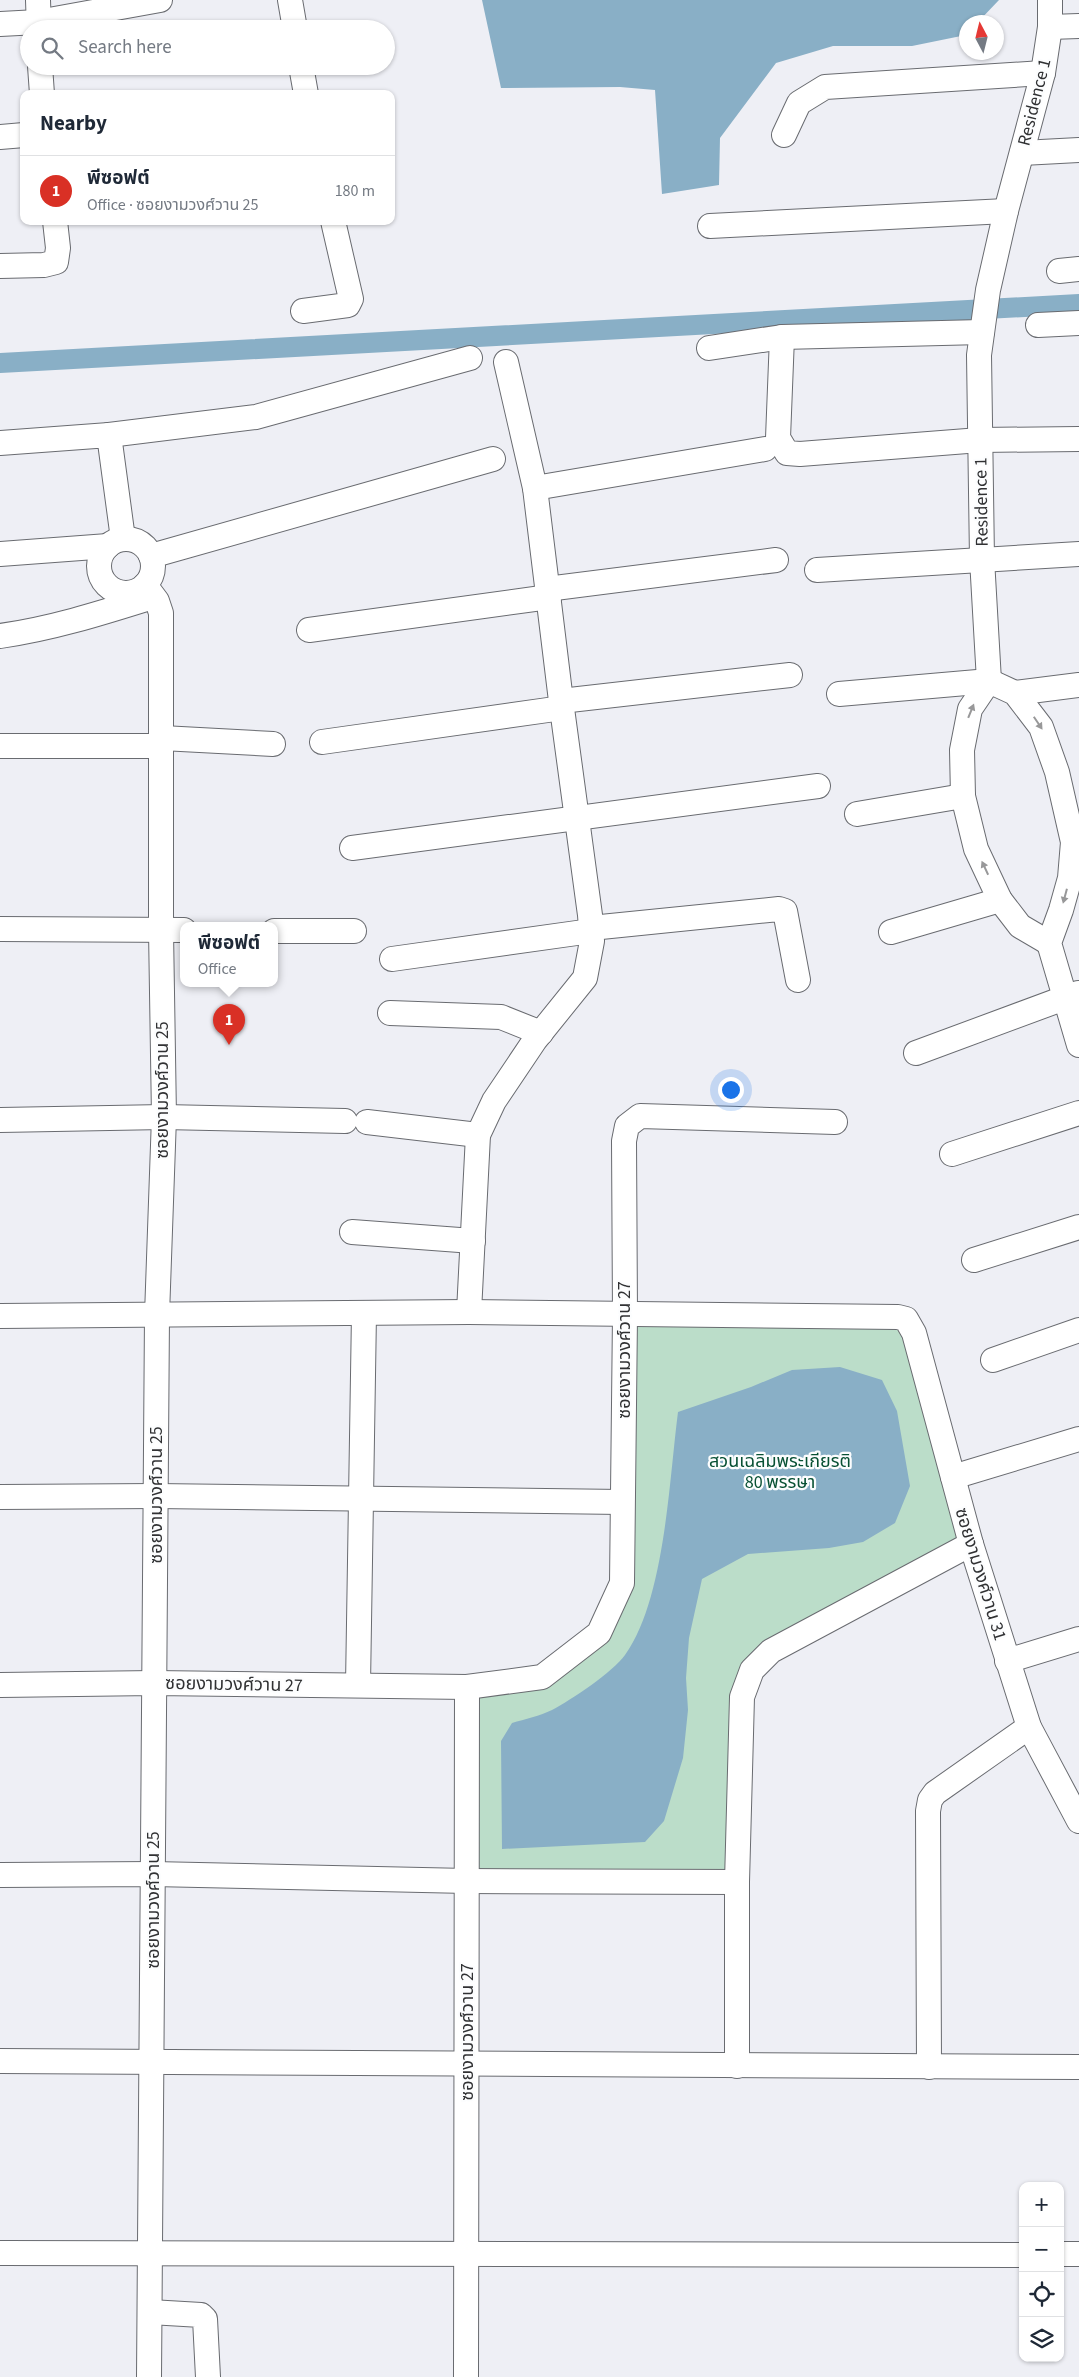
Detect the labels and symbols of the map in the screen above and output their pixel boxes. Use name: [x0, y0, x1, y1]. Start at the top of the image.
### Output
north arrow: [959, 15, 1004, 60]
street label: Residence 1: [1012, 56, 1057, 148]
street label: Residence 1: [968, 457, 995, 547]
one-way arrow: [967, 703, 975, 718]
one-way arrow: [1033, 716, 1043, 730]
one-way arrow: [980, 861, 988, 875]
one-way arrow: [1061, 889, 1069, 904]
pin: 1: [213, 1004, 245, 1045]
street label: ซอยงามวงศ์วาน 25: [150, 1021, 175, 1159]
your location: [718, 1077, 744, 1103]
street label: ซอยงามวงศ์วาน 27: [612, 1281, 637, 1419]
street label: ซอยงามวงศ์วาน 25: [144, 1426, 169, 1564]
park label: สวนเฉลิมพระเกียรติ 80 พรรษา: [709, 1449, 851, 1495]
street label: ซอยงามวงศ์วาน 31: [948, 1505, 1013, 1644]
street label: ซอยงามวงศ์วาน 27: [165, 1671, 303, 1698]
street label: ซอยงามวงศ์วาน 25: [141, 1831, 166, 1969]
street label: ซอยงามวงศ์วาน 27: [455, 1963, 480, 2101]

